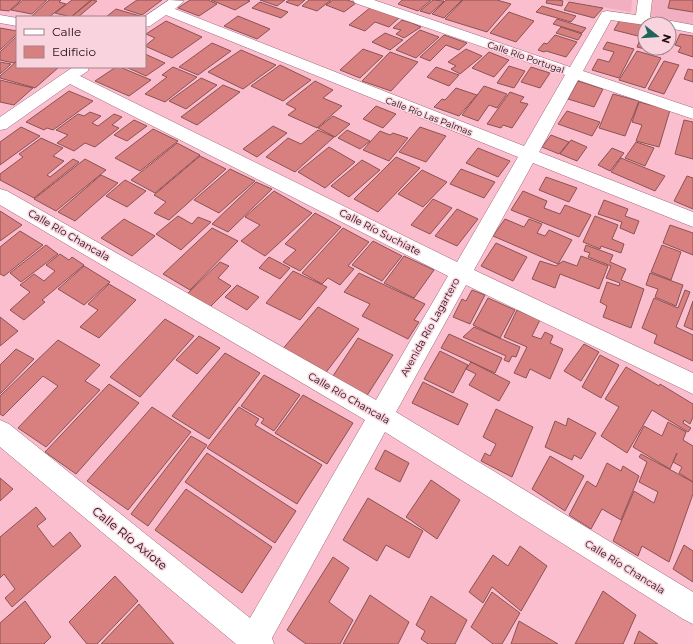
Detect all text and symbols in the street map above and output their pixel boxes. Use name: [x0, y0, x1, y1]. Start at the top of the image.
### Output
legend: [16, 16, 146, 68]
north arrow: [637, 16, 677, 56]
text: Calle: [52, 24, 81, 39]
text: N: [659, 33, 675, 45]
street label: Calle Río Portugal: [486, 39, 566, 75]
text: Edificio: [52, 44, 96, 59]
street label: Calle Río Las Palmas: [384, 94, 474, 138]
street label: Calle Río Chancala: [26, 206, 112, 264]
street label: Calle Río Suchiate: [337, 206, 423, 258]
street label: Avenida Río Lagartero: [398, 276, 462, 378]
street label: Calle Río Chancala: [306, 369, 392, 427]
street label: Calle Río Axiote: [89, 503, 171, 573]
street label: Calle Río Chancala: [582, 537, 668, 597]

